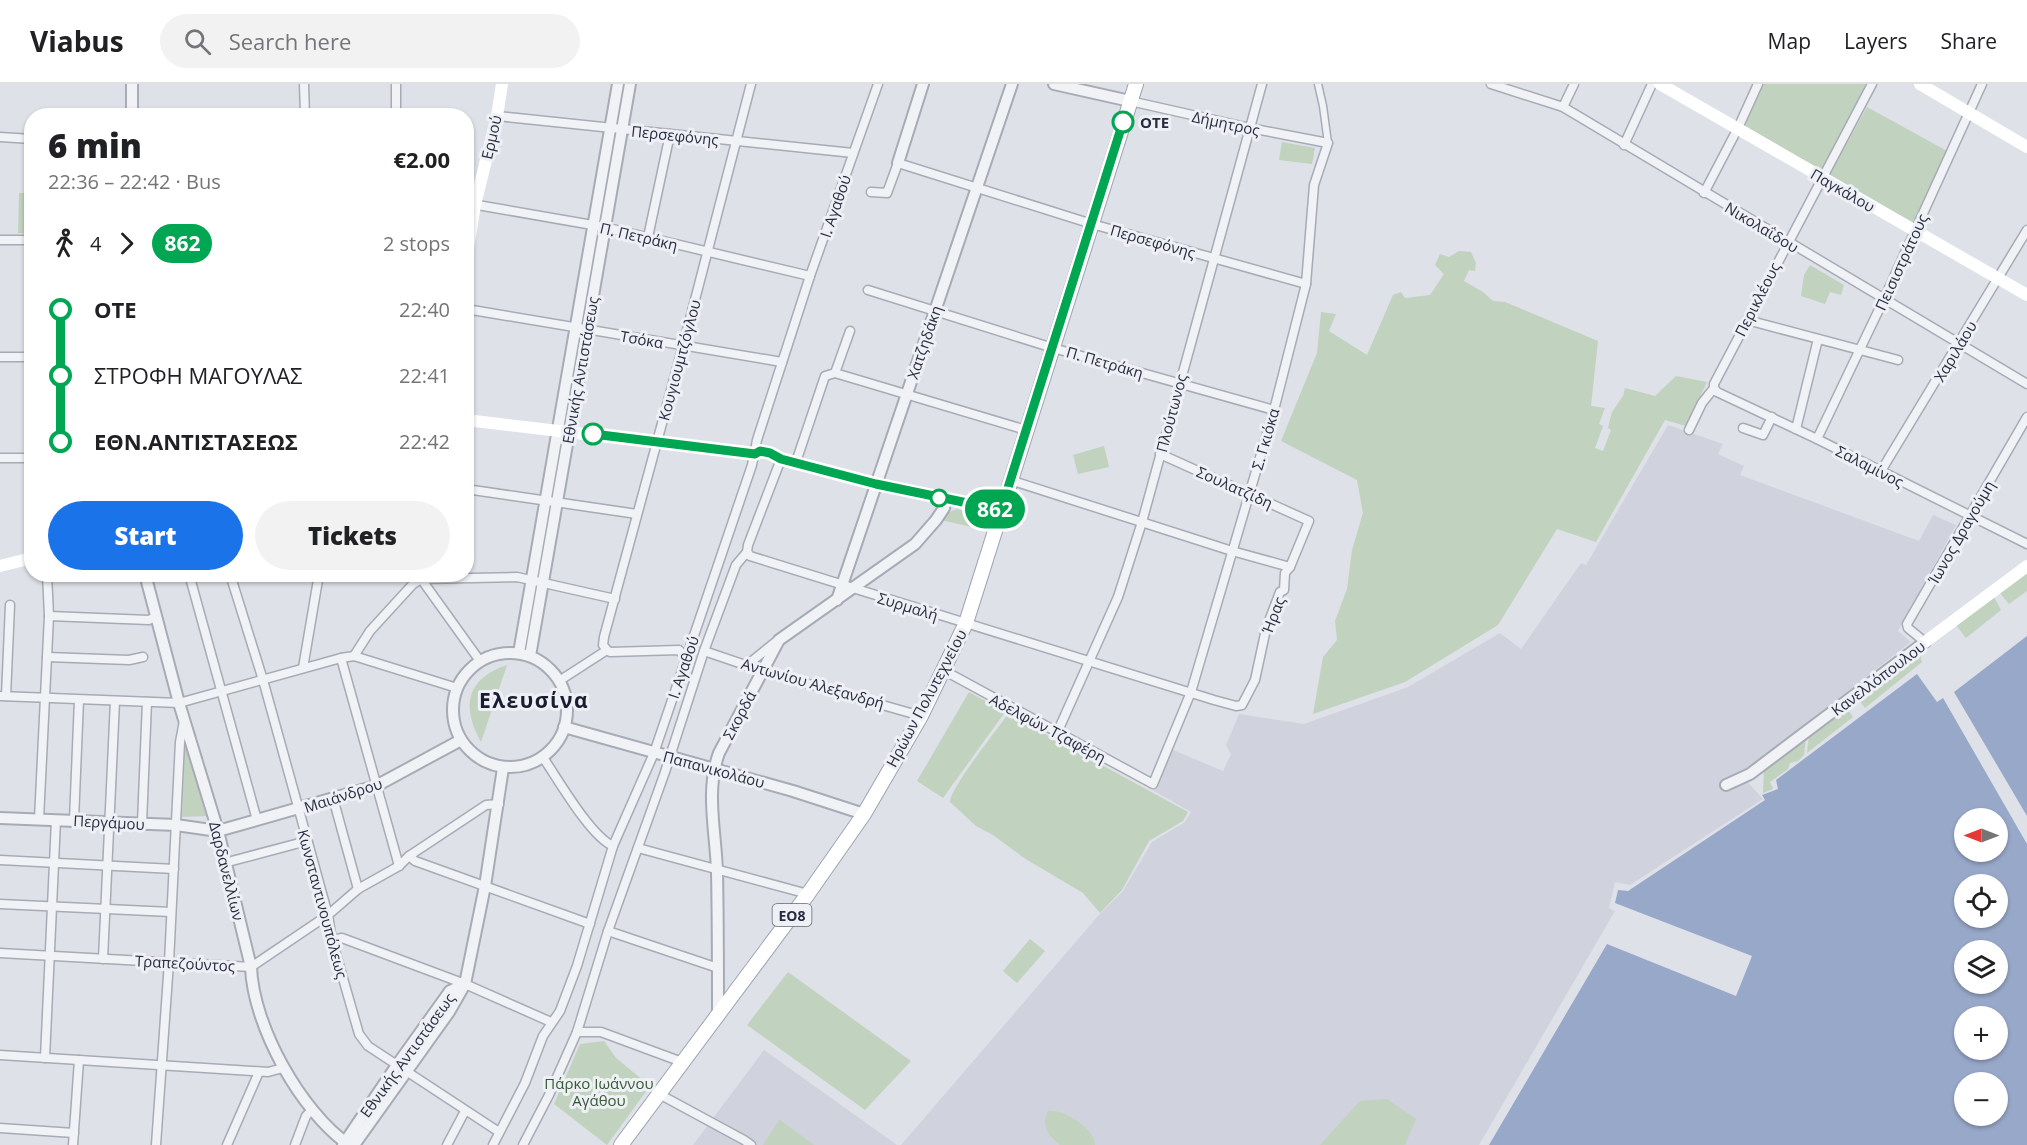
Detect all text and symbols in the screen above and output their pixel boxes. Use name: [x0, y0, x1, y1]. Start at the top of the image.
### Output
search box: [160, 14, 580, 68]
text: Viabus: [30, 22, 124, 60]
icon: search: [181, 25, 214, 58]
text: Search here: [229, 26, 351, 56]
text: Map: [1768, 27, 1811, 55]
text: Layers: [1844, 27, 1908, 55]
text: Share: [1941, 27, 1997, 55]
street label: Δήμητρος: [1190, 106, 1262, 140]
marker: ΟΤΕ: [1112, 111, 1134, 133]
place label: ΟΤΕ: [1140, 112, 1169, 132]
street label: Ερμού: [476, 113, 506, 161]
street label: Περσεφόνης: [630, 120, 720, 150]
text: 6 min: [48, 123, 142, 168]
text: €2.00: [393, 144, 450, 174]
street label: Παγκάλου: [1807, 164, 1879, 216]
text: 22:36 – 22:42 · Bus: [48, 168, 221, 195]
street label: Ι. Αγαθού: [815, 172, 855, 240]
street label: Νικολαΐδου: [1721, 197, 1803, 257]
street label: Πεισιστράτους: [1870, 210, 1932, 314]
street label: Π. Πετράκη: [598, 217, 680, 255]
street label: Περσεφόνης: [1108, 219, 1198, 263]
icon: walk: [48, 227, 81, 260]
icon: forward: [110, 227, 143, 260]
text: 862: [164, 229, 200, 257]
text: 4: [90, 230, 101, 257]
text: 2 stops: [383, 230, 450, 257]
street label: Περικλέους: [1730, 259, 1784, 339]
text: ΟΤΕ: [94, 294, 137, 324]
street label: Εθνικής Αντιστάσεως: [557, 295, 603, 445]
text: 22:40: [399, 296, 450, 323]
street label: Κουγιουμτζόγλου: [653, 297, 705, 423]
street label: Χατζηδάκη: [902, 303, 946, 381]
street label: Χαριλάου: [1929, 317, 1981, 385]
street label: Τσόκα: [619, 325, 665, 353]
street label: Π. Πετράκη: [1064, 341, 1146, 383]
text: ΣΤΡΟΦΗ ΜΑΓΟΥΛΑΣ: [94, 360, 303, 390]
text: 22:41: [399, 362, 450, 389]
street label: Πλούτωνος: [1151, 372, 1191, 454]
street label: Σ. Γκιόκα: [1247, 406, 1283, 472]
unlabelled marker: [582, 423, 604, 445]
text: ΕΘΝ.ΑΝΤΙΣΤΑΣΕΩΣ: [94, 426, 298, 456]
text: 22:42: [399, 428, 450, 455]
street label: Σαλαμίνος: [1833, 440, 1907, 492]
street label: Σουλατζίδη: [1194, 461, 1276, 513]
street label: Ίωνος Δραγούμη: [1923, 477, 1999, 588]
unlabelled marker: [930, 489, 948, 507]
line badge: 862: [960, 490, 1030, 528]
text: 862: [977, 495, 1013, 523]
button: Start: [48, 501, 243, 570]
button: Tickets: [255, 501, 450, 570]
street label: Συρμαλή: [875, 587, 941, 625]
street label: Ήρας: [1257, 594, 1289, 637]
street label: Ηρώων Πολυτεχνείου: [881, 626, 971, 770]
street label: Ι. Αγαθού: [663, 633, 703, 701]
street label: Κανελλόπουλου: [1827, 636, 1929, 720]
street label: Αντωνίου Αλεξανδρή: [739, 653, 887, 713]
district label: Ελευσίνα: [479, 686, 589, 714]
street label: Σκορδά: [718, 687, 760, 743]
street label: Αδελφών Τζαφέρη: [986, 689, 1110, 767]
street label: Παπανικολάου: [661, 746, 767, 792]
street label: Μαιάνδρου: [301, 773, 385, 817]
north arrow: [1954, 808, 2008, 862]
map controls: [1954, 808, 2008, 1126]
street label: Περγάμου: [73, 810, 145, 834]
street label: Δαρδανελλίων: [205, 819, 249, 923]
street label: Κωνσταντινουπόλεως: [293, 827, 353, 981]
button: locate: [1954, 874, 2008, 928]
road number: ΕΟ8: [772, 904, 812, 926]
button: layers: [1954, 940, 2008, 994]
street label: Τραπεζούντος: [134, 950, 236, 976]
street label: Εθνικής Αντιστάσεως: [355, 989, 459, 1121]
button: +: [1954, 1006, 2008, 1060]
button: −: [1954, 1072, 2008, 1126]
park label: Πάρκο Ιωάννου Αγάθου: [544, 1073, 654, 1110]

